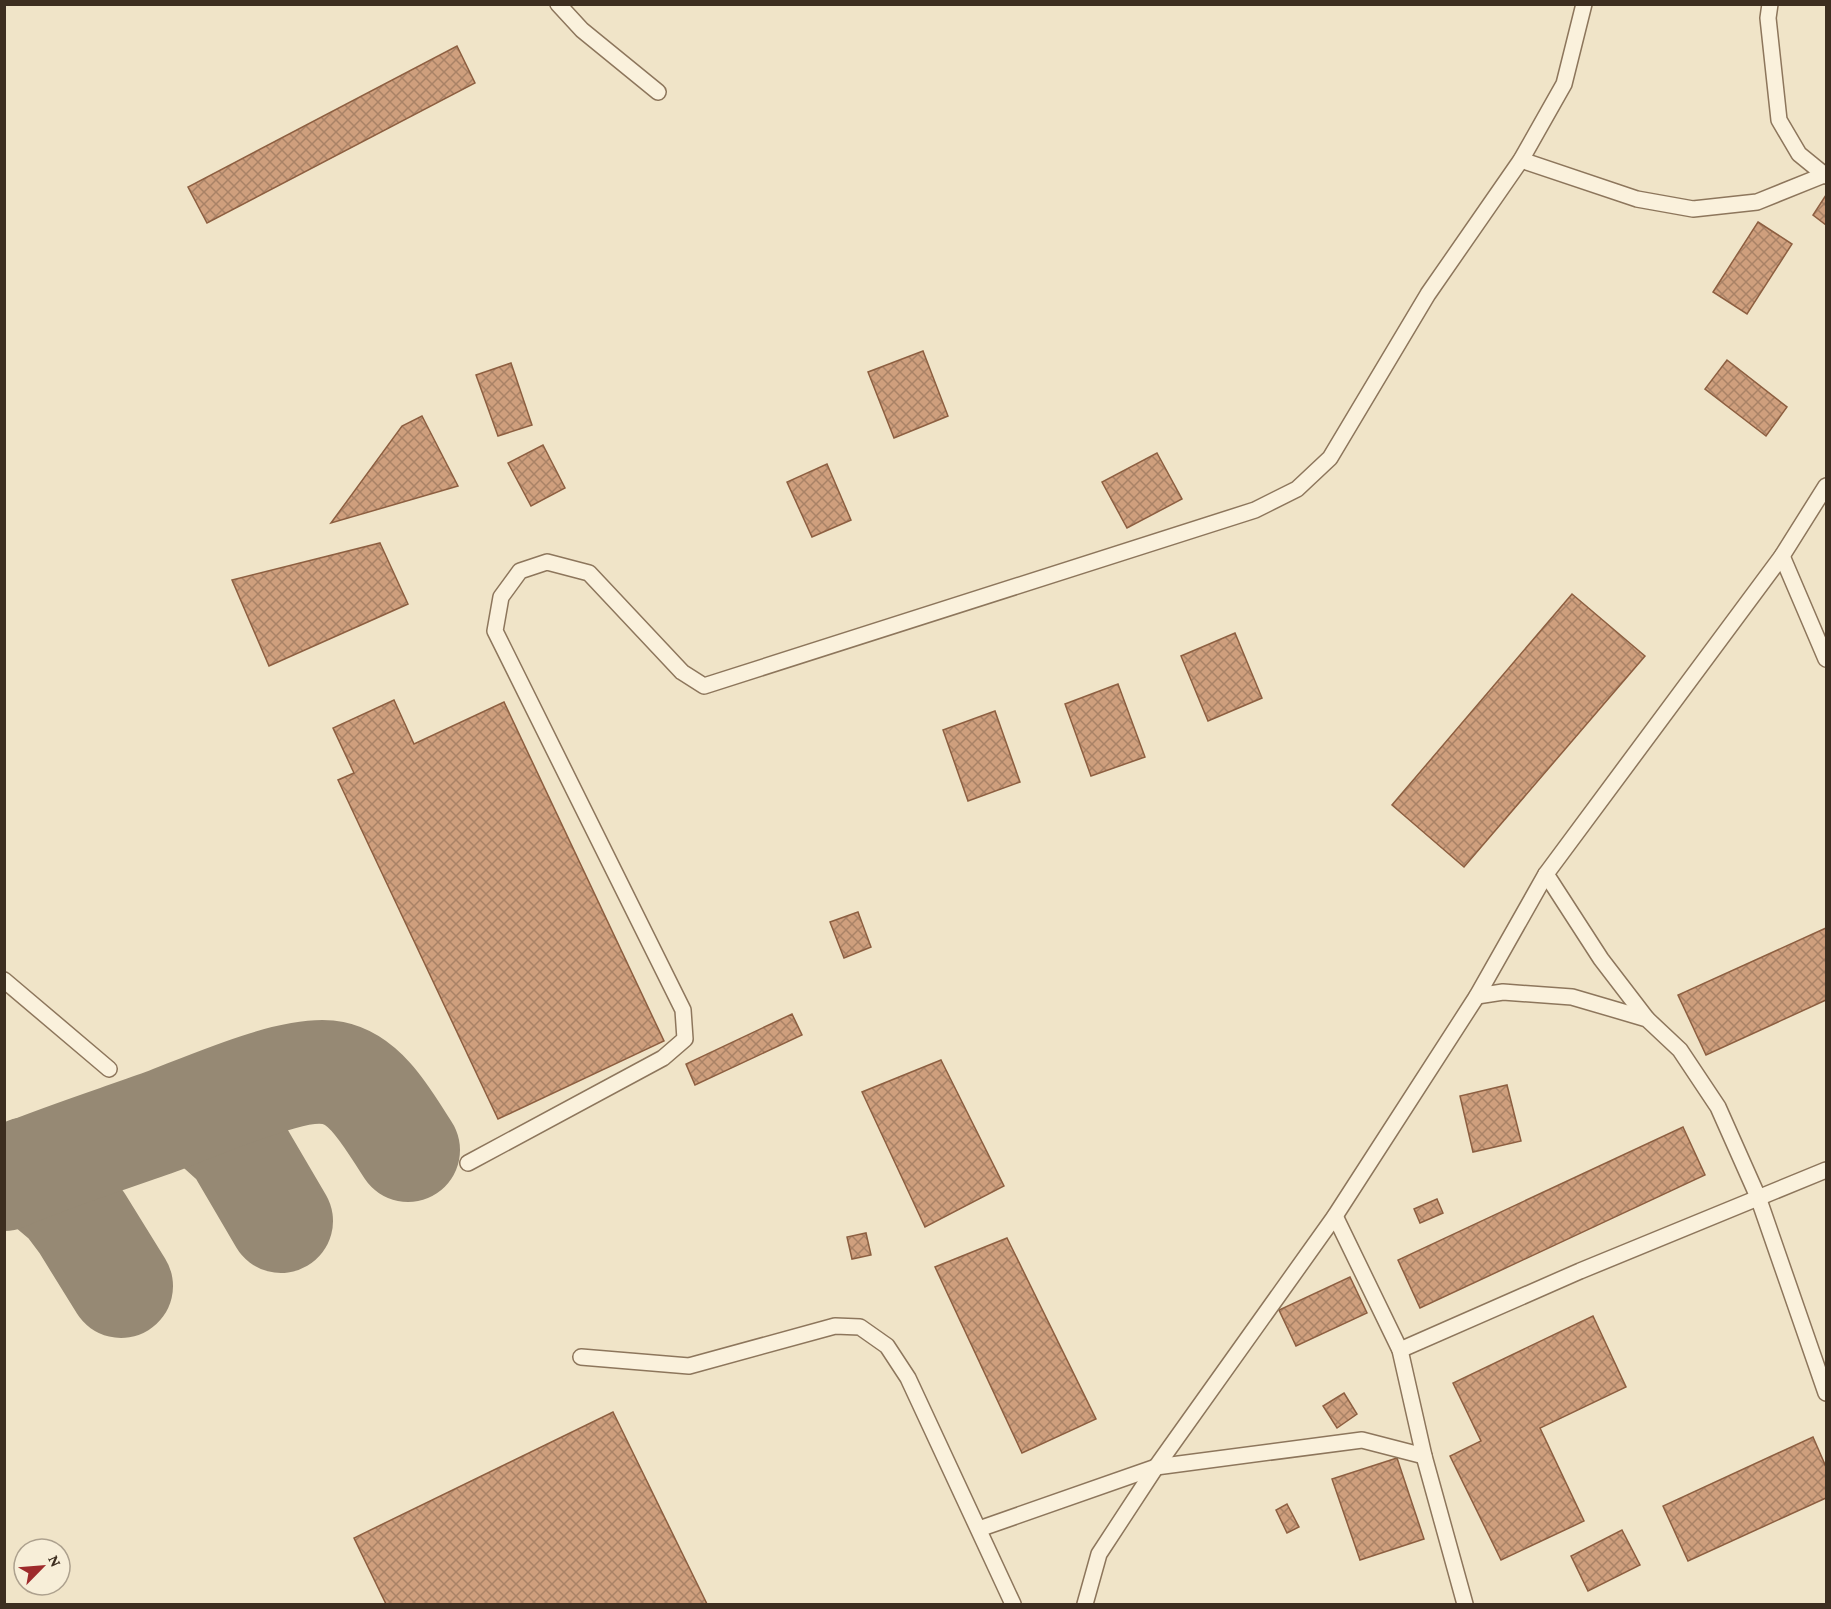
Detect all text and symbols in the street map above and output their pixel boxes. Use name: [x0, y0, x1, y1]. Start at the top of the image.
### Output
north arrow: [12, 1537, 72, 1597]
text: N: [45, 1552, 65, 1569]

